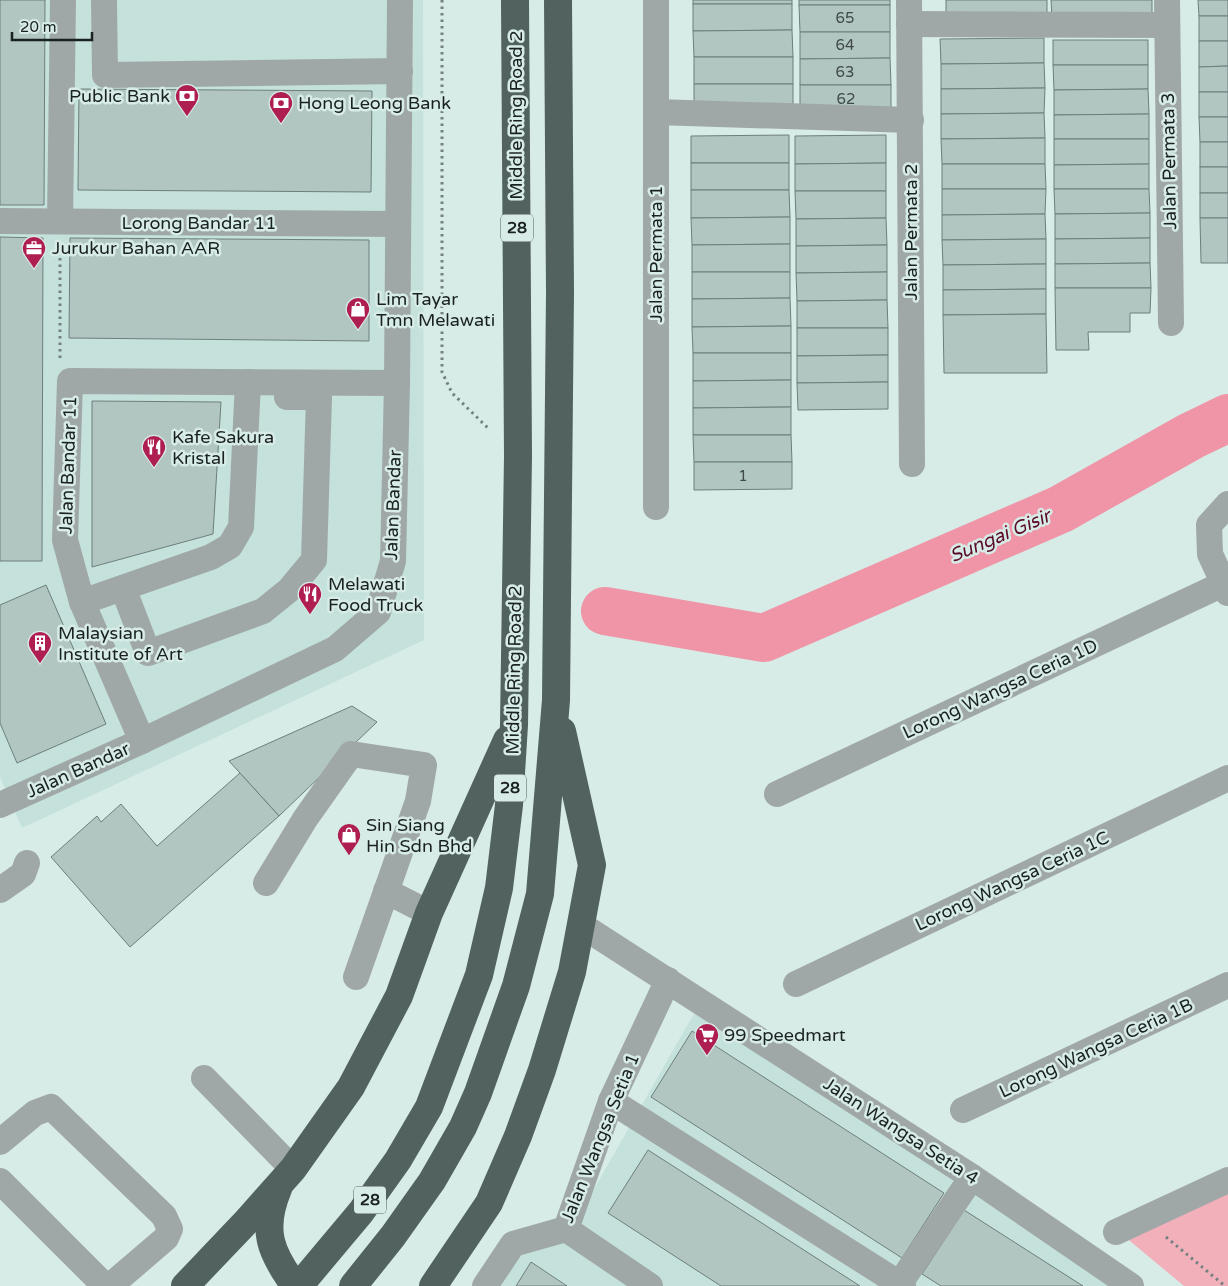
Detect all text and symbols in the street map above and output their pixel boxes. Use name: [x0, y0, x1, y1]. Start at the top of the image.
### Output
house number: 65: [836, 9, 854, 27]
scale bar: [12, 10, 92, 42]
text: 20 m: [20, 18, 57, 36]
street label: Middle Ring Road 2: [505, 30, 527, 200]
house number: 64: [836, 36, 854, 54]
house number: 63: [836, 63, 854, 81]
bank icon: Public Bank: [174, 83, 200, 117]
place label: Public Bank: [69, 85, 170, 107]
bank icon: Hong Leong Bank: [268, 90, 294, 124]
house number: 62: [837, 90, 855, 108]
place label: Hong Leong Bank: [298, 92, 451, 114]
street label: Jalan Permata 3: [1157, 92, 1181, 230]
street label: Jalan Permata 2: [900, 163, 922, 301]
street label: Jalan Permata 1: [645, 185, 667, 323]
street label: Lorong Bandar 11: [121, 212, 277, 234]
road number: 28: [501, 214, 533, 242]
office icon: Jurukur Bahan AAR: [21, 235, 47, 269]
place label: Jurukur Bahan AAR: [52, 237, 220, 259]
place label: Lim Tayar Tmn Melawati: [376, 288, 495, 331]
shop icon: Lim Tayar Tmn Melawati: [345, 296, 371, 330]
street label: Jalan Bandar 11: [55, 396, 81, 534]
place label: Kafe Sakura Kristal: [172, 426, 274, 469]
restaurant icon: Kafe Sakura Kristal: [141, 434, 167, 468]
street label: Jalan Bandar: [380, 449, 406, 561]
house number: 1: [738, 467, 748, 485]
water label: Sungai Gisir: [946, 504, 1056, 567]
place label: Melawati Food Truck: [328, 573, 423, 616]
restaurant icon: Melawati Food Truck: [297, 581, 323, 615]
street label: Middle Ring Road 2: [502, 585, 526, 755]
place label: Malaysian Institute of Art: [58, 622, 183, 665]
building icon: Malaysian Institute of Art: [27, 630, 53, 664]
street label: Lorong Wangsa Ceria 1D: [899, 634, 1101, 744]
street label: Jalan Bandar: [23, 737, 133, 803]
road number: 28: [494, 774, 526, 801]
place label: Sin Siang Hin Sdn Bhd: [366, 814, 472, 857]
shop icon: Sin Siang Hin Sdn Bhd: [336, 822, 362, 856]
street label: Lorong Wangsa Ceria 1C: [911, 826, 1113, 936]
street label: Lorong Wangsa Ceria 1B: [995, 993, 1197, 1103]
supermarket icon: 99 Speedmart: [694, 1022, 720, 1056]
place label: 99 Speedmart: [724, 1024, 846, 1046]
street label: Jalan Wangsa Setia 1: [556, 1050, 644, 1226]
street label: Jalan Wangsa Setia 4: [819, 1073, 983, 1189]
road number: 28: [354, 1186, 386, 1214]

